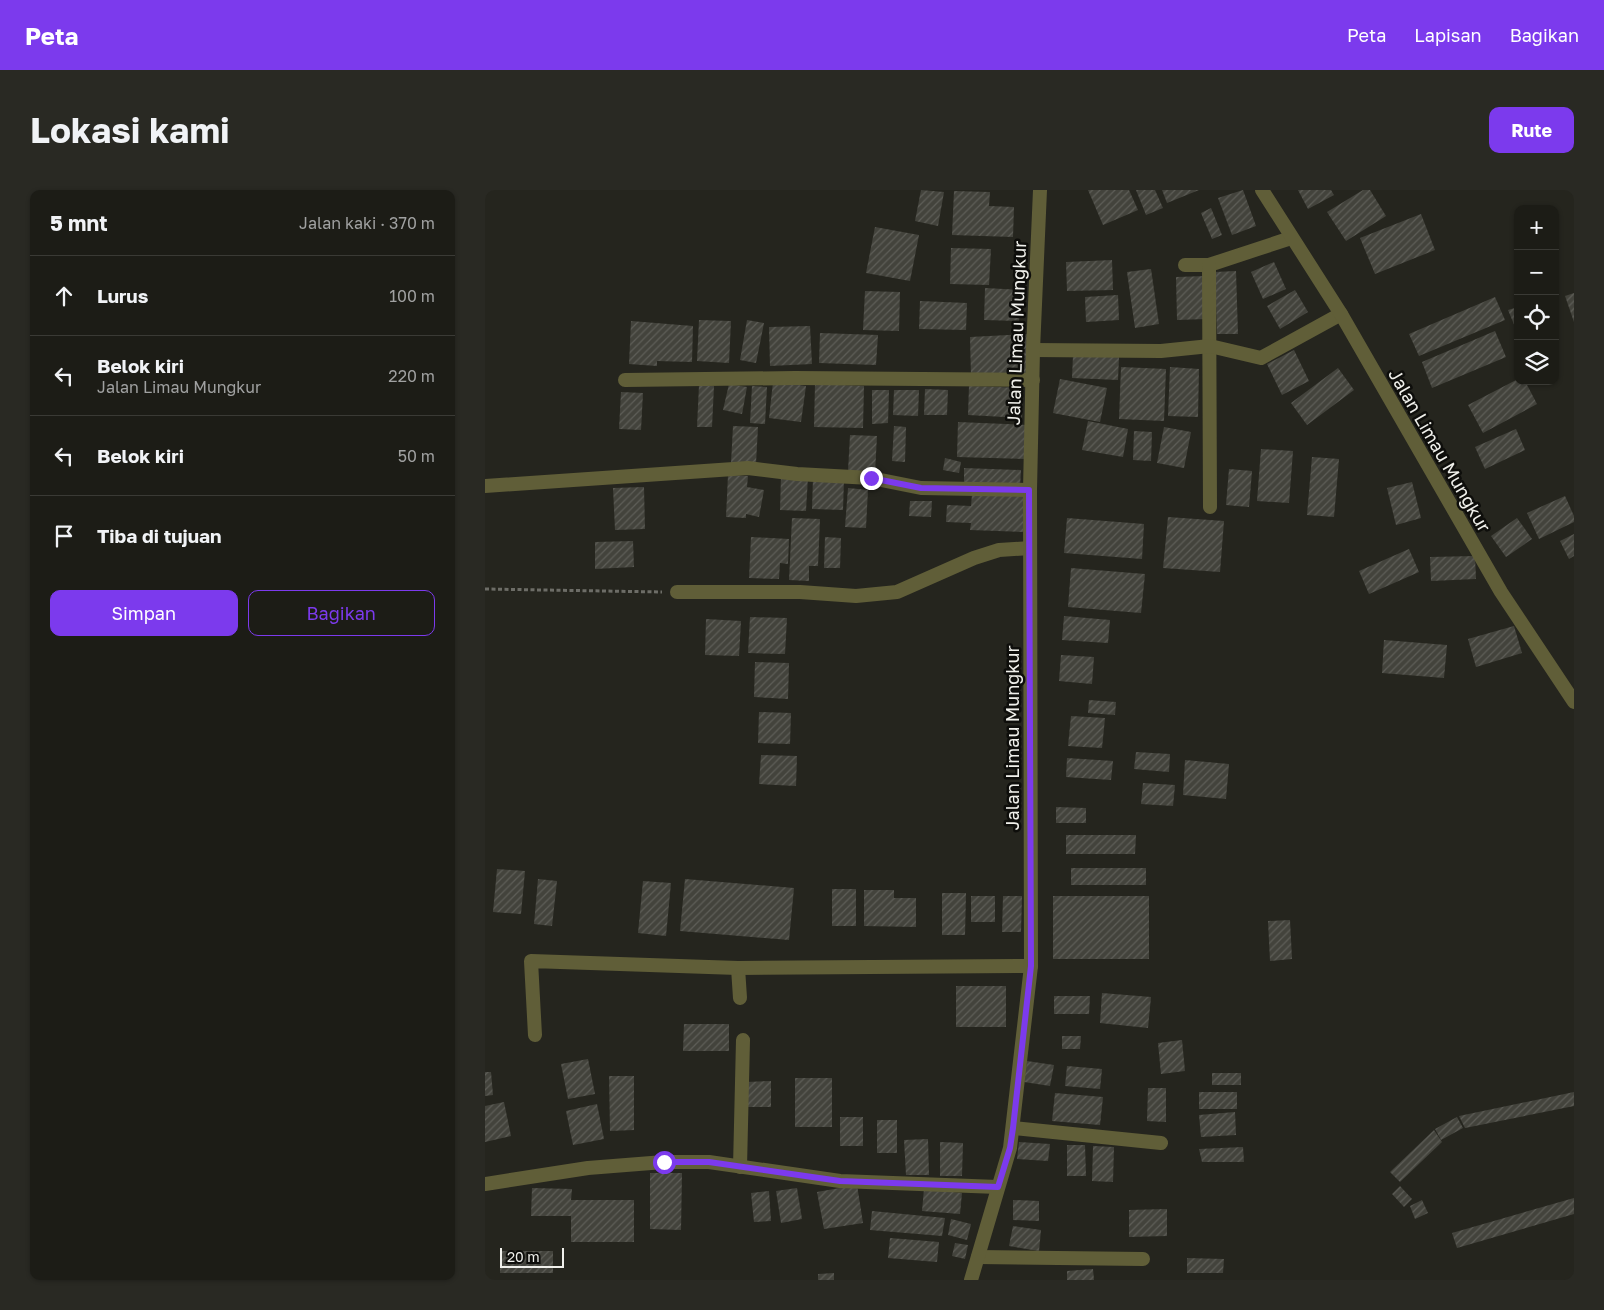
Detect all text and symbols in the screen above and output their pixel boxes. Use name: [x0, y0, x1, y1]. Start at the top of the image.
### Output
text: Peta: [25, 21, 78, 50]
text: Peta: [1347, 24, 1386, 46]
text: Lapisan: [1414, 24, 1482, 46]
text: Bagikan: [1510, 24, 1579, 46]
button: Rute: [1489, 107, 1574, 153]
text: Lokasi kami: [30, 109, 230, 151]
map controls: [1514, 205, 1559, 385]
button: +: [1514, 205, 1559, 250]
text: 5 mnt: [50, 210, 108, 236]
text: Jalan kaki · 370 m: [299, 213, 435, 233]
street label: Jalan Limau Mungkur: [1002, 240, 1030, 426]
button: −: [1514, 250, 1559, 295]
icon: ahead: [50, 282, 78, 310]
text: Lurus: [97, 284, 148, 307]
text: 100 m: [389, 286, 435, 306]
button: locate: [1514, 295, 1559, 340]
button: layers: [1514, 340, 1559, 385]
text: Belok kiri: [97, 354, 184, 377]
icon: left: [50, 362, 78, 390]
street label: Jalan Limau Mungkur: [1384, 364, 1496, 536]
text: 220 m: [388, 366, 435, 386]
text: Jalan Limau Mungkur: [97, 377, 261, 397]
icon: left: [50, 442, 78, 470]
text: Belok kiri: [97, 444, 184, 467]
text: 50 m: [398, 446, 435, 466]
route end: [860, 467, 883, 490]
icon: arrive: [50, 522, 78, 550]
text: Tiba di tujuan: [97, 524, 222, 547]
button: Simpan: [50, 590, 238, 636]
button: Bagikan: [248, 590, 435, 636]
street label: Jalan Limau Mungkur: [1001, 646, 1023, 830]
route start: [653, 1151, 676, 1174]
scale bar: [500, 1245, 564, 1268]
text: 20 m: [507, 1248, 540, 1265]

